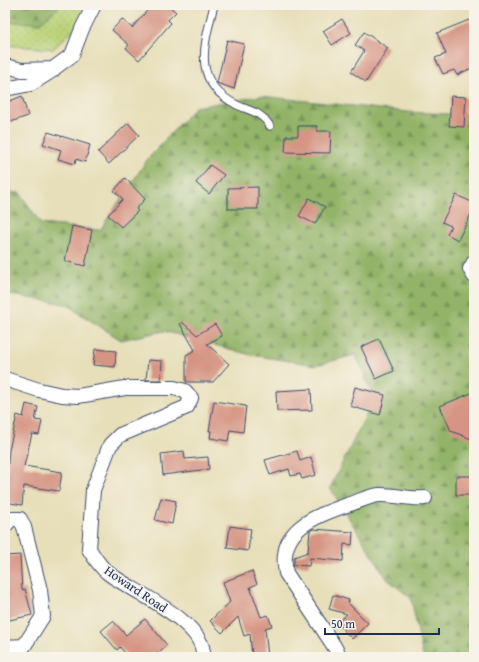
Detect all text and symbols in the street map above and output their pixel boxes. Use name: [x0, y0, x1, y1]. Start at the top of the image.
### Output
street label: Howard Road: [101, 561, 171, 617]
scale bar: [325, 610, 439, 636]
text: 50 m: [331, 615, 355, 632]

